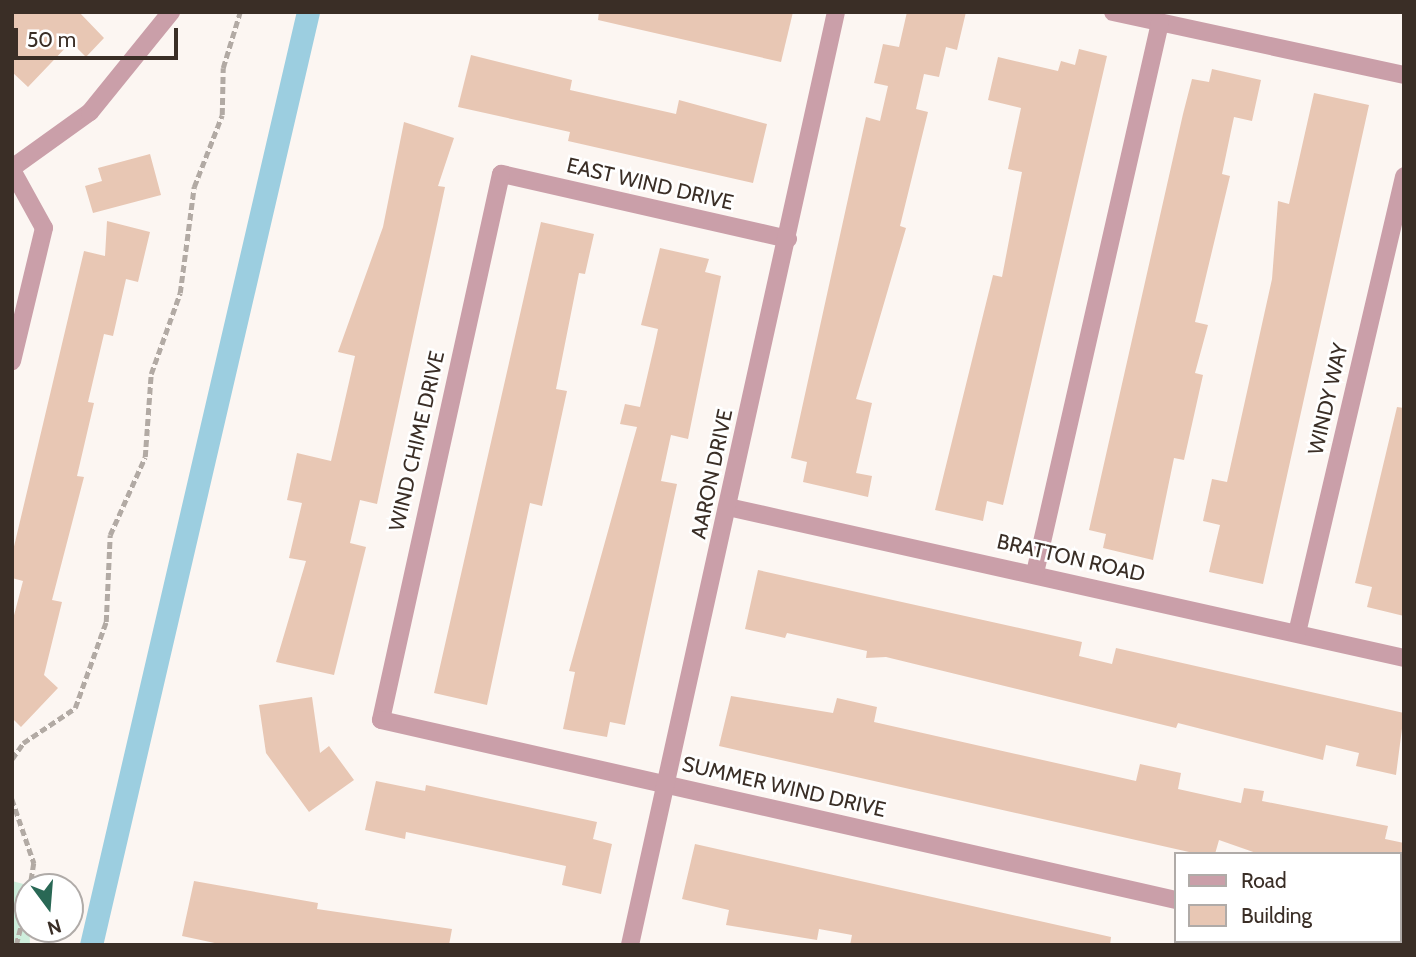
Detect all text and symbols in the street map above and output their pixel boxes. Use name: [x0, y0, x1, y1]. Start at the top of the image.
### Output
scale bar: [18, 14, 182, 58]
text: 50 m: [27, 27, 76, 52]
street label: EAST WIND DRIVE: [564, 153, 736, 215]
street label: WINDY WAY: [1303, 341, 1353, 457]
street label: WIND CHIME DRIVE: [384, 349, 450, 533]
street label: AARON DRIVE: [686, 407, 738, 541]
street label: BRATTON ROAD: [994, 529, 1148, 587]
street label: SUMMER WIND DRIVE: [680, 751, 888, 823]
legend: [1174, 852, 1402, 943]
text: Road: [1241, 868, 1287, 893]
north arrow: [14, 873, 84, 943]
text: Building: [1241, 903, 1312, 928]
text: N: [45, 914, 64, 940]

